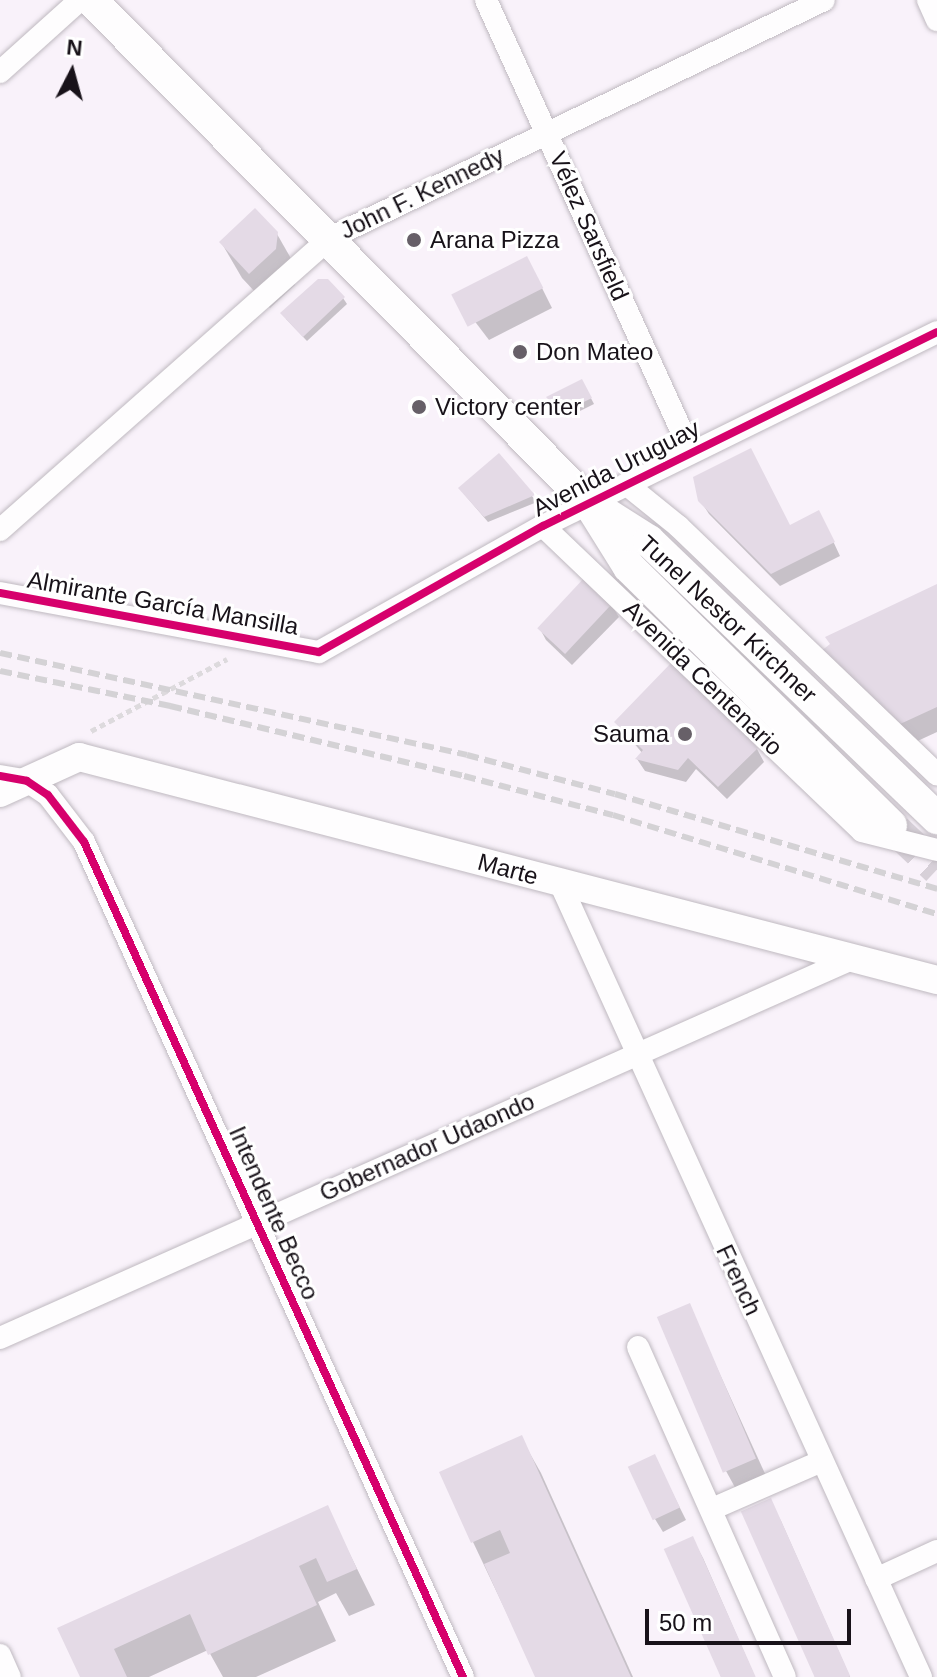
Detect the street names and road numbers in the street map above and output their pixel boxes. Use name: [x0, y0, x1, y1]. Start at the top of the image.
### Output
street label: John F. Kennedy: [335, 141, 509, 245]
street label: Vélez Sarsfield: [543, 147, 635, 305]
street label: Avenida Uruguay: [528, 413, 704, 523]
street label: Tunel Nestor Kirchner: [633, 529, 823, 709]
street label: Almirante García Mansilla: [25, 565, 301, 641]
street label: Avenida Centenario: [617, 595, 789, 761]
street label: Marte: [475, 847, 541, 891]
street label: Gobernador Udaondo: [315, 1087, 539, 1207]
street label: Intendente Becco: [223, 1122, 325, 1304]
street label: French: [710, 1240, 768, 1320]

